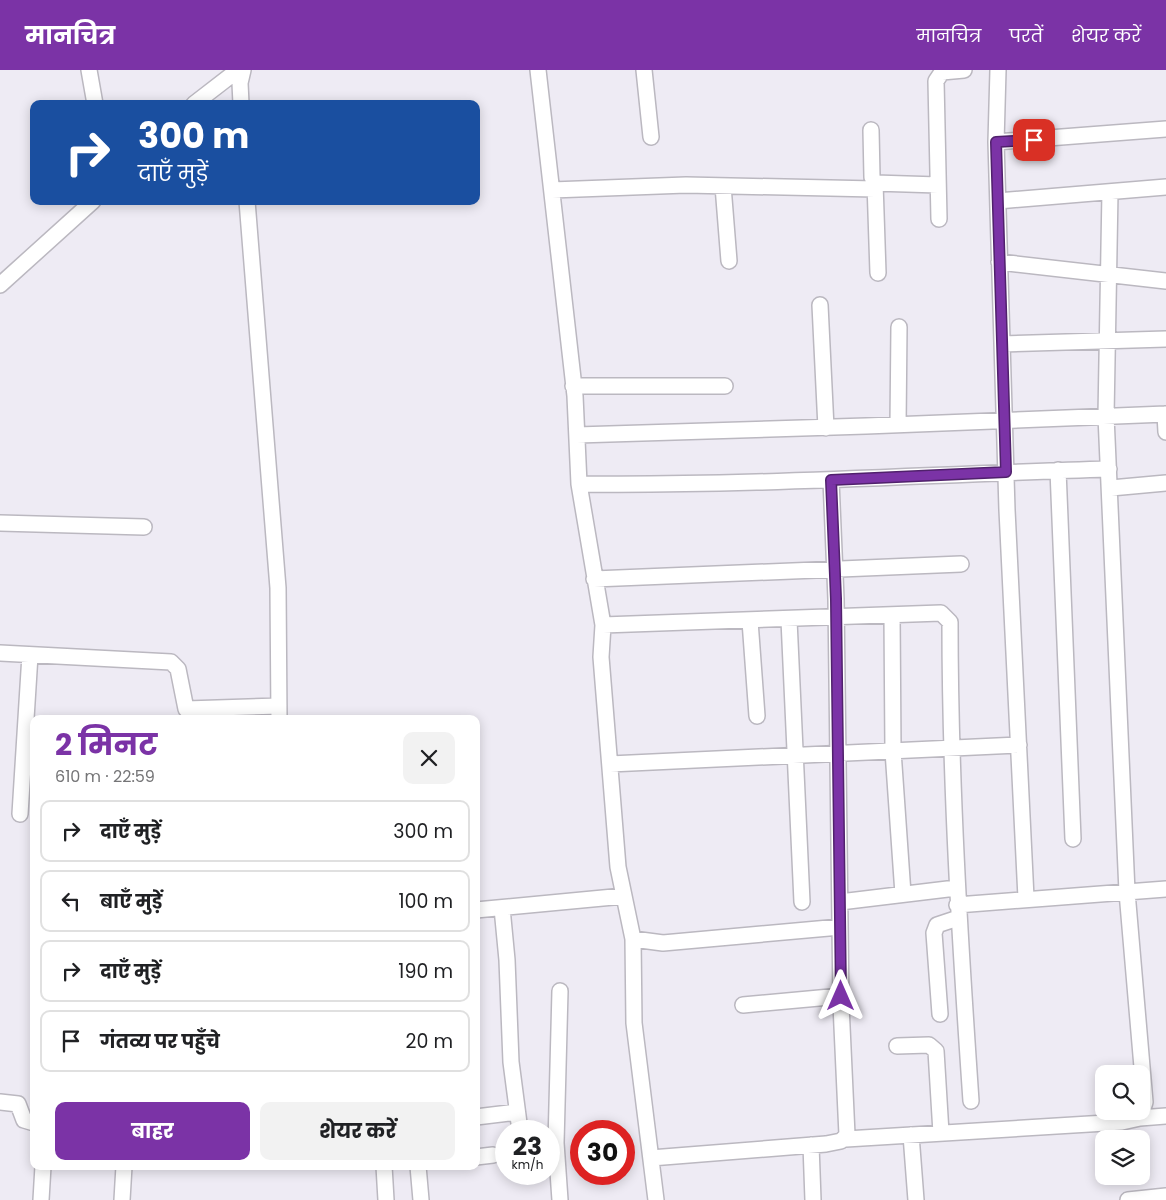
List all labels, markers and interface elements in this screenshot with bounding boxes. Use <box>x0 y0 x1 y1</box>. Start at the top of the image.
text: मानचित्र <box>25 19 115 52</box>
text: मानचित्र <box>916 23 981 48</box>
text: परतें <box>1009 23 1043 48</box>
text: शेयर करें <box>1071 23 1141 48</box>
text: 300 m <box>138 111 249 160</box>
pin <box>1013 119 1055 161</box>
icon: right <box>55 120 120 185</box>
icon: arrive <box>1020 126 1048 154</box>
text: दाएँ मुड़ें <box>138 158 208 189</box>
text: 2 मिनट <box>55 723 157 766</box>
button: close <box>403 732 455 784</box>
text: 610 m · 22:59 <box>55 765 155 788</box>
icon: right <box>57 817 85 845</box>
text: दाएँ मुड़ें <box>100 818 161 845</box>
text: 300 m <box>393 818 453 845</box>
icon: left <box>57 887 85 915</box>
text: बाएँ मुड़ें <box>100 888 162 915</box>
text: 100 m <box>398 888 453 915</box>
icon: right <box>57 957 85 985</box>
text: दाएँ मुड़ें <box>100 958 161 985</box>
text: 190 m <box>398 958 453 985</box>
position arrow <box>814 969 866 1021</box>
icon: arrive <box>57 1027 85 1055</box>
text: गंतव्य पर पहुँचे <box>100 1028 220 1055</box>
text: 20 m <box>405 1028 453 1055</box>
map controls <box>1095 1065 1150 1185</box>
button: search <box>1095 1065 1150 1120</box>
button: बाहर <box>55 1102 250 1160</box>
button: शेयर करें <box>260 1102 455 1160</box>
speed limit sign: 30 <box>570 1120 635 1185</box>
text: 23 <box>513 1129 542 1164</box>
button: layers <box>1095 1130 1150 1185</box>
text: km/h <box>512 1156 543 1173</box>

